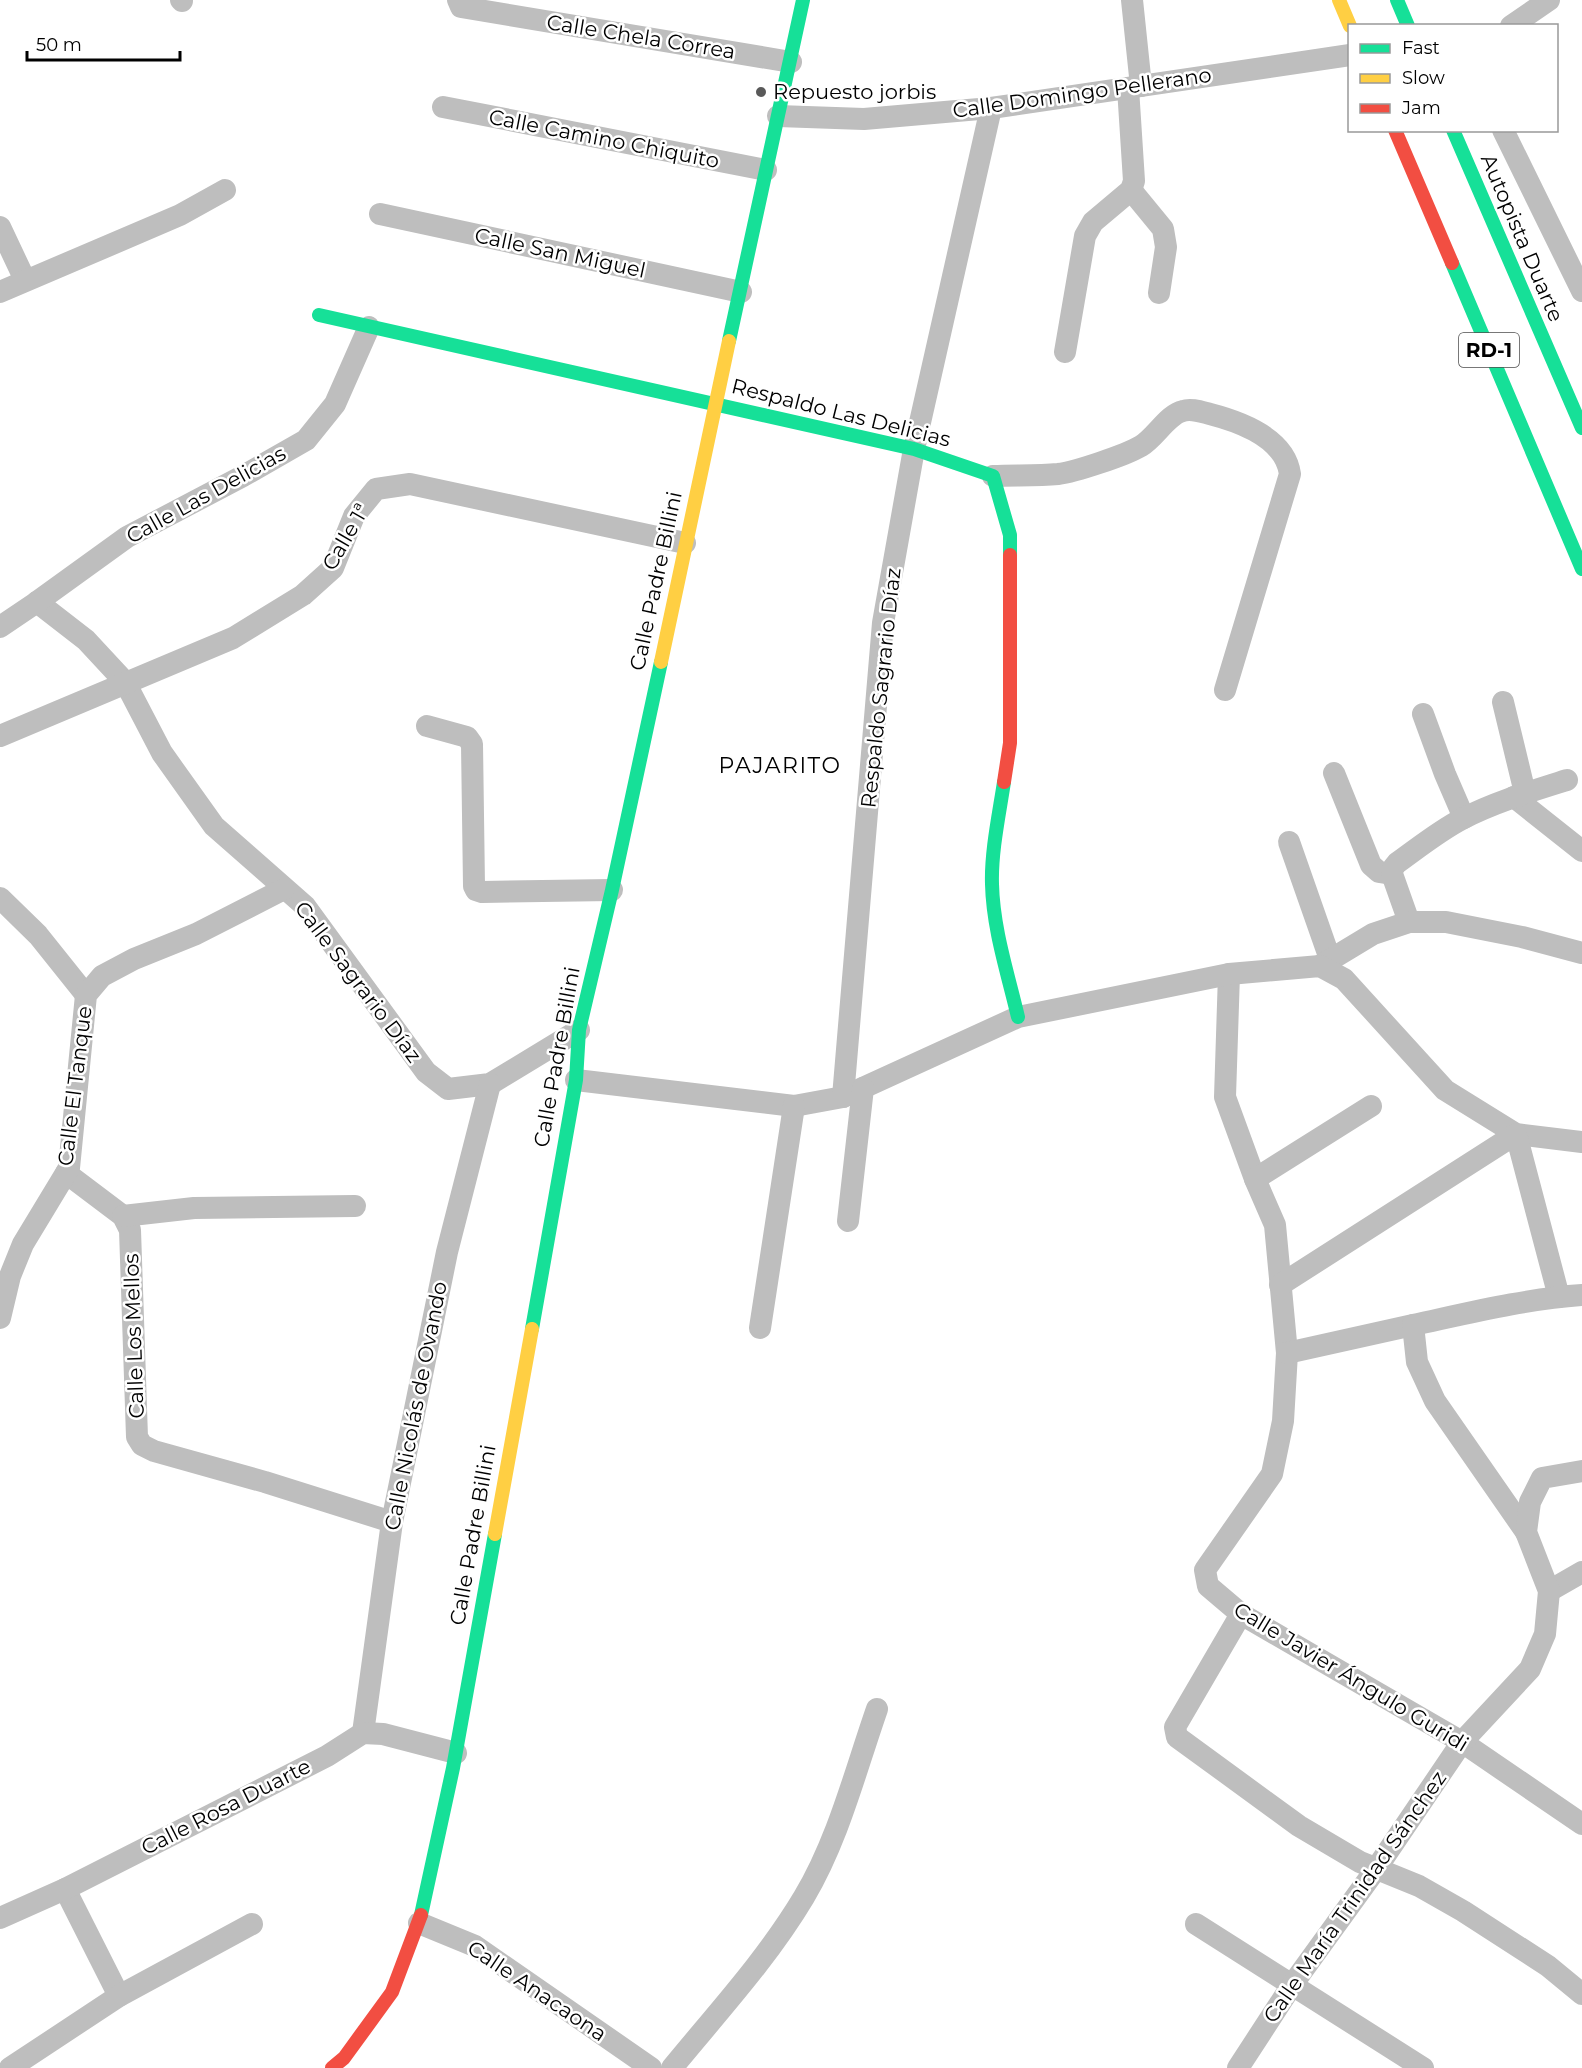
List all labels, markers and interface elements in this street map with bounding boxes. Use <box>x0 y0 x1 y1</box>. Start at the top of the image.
street label: Calle Chela Correa <box>545 9 737 64</box>
scale bar <box>27 24 180 62</box>
legend <box>1348 24 1558 132</box>
text: 50 m <box>36 34 82 56</box>
text: Fast <box>1402 37 1440 59</box>
street label: Calle Domingo Pellerano <box>951 62 1213 123</box>
text: Slow <box>1402 67 1445 89</box>
place label: Repuesto jorbis <box>773 79 936 104</box>
marker: Repuesto jorbis <box>754 85 768 99</box>
text: Jam <box>1401 97 1441 119</box>
street label: Calle Camino Chiquito <box>487 104 722 173</box>
street label: Autopista Duarte <box>1476 150 1569 325</box>
street label: Calle San Miguel <box>472 222 648 283</box>
road number: RD-1 <box>1459 333 1519 367</box>
street label: Respaldo Las Delicias <box>729 373 953 452</box>
street label: Calle Las Delicias <box>122 440 290 549</box>
street label: Calle Padre Billini <box>624 489 687 673</box>
street label: Calle 1ª <box>317 499 375 574</box>
street label: Respaldo Sagrario Díaz <box>855 567 906 809</box>
district label: PAJARITO <box>719 752 841 779</box>
street label: Calle Sagrario Díaz <box>290 896 427 1067</box>
street label: Calle Padre Billini <box>528 965 585 1149</box>
street label: Calle El Tanque <box>52 1005 97 1167</box>
street label: Calle Los Mellos <box>118 1253 149 1419</box>
street label: Calle Nicolás de Ovando <box>379 1279 452 1532</box>
street label: Calle Padre Billini <box>444 1443 501 1627</box>
street label: Calle Javier Ángulo Guridi <box>1229 1597 1473 1757</box>
street label: Calle Rosa Duarte <box>137 1753 315 1860</box>
street label: Calle María Trinidad Sánchez <box>1258 1766 1451 2027</box>
street label: Calle Anacaona <box>463 1935 612 2046</box>

